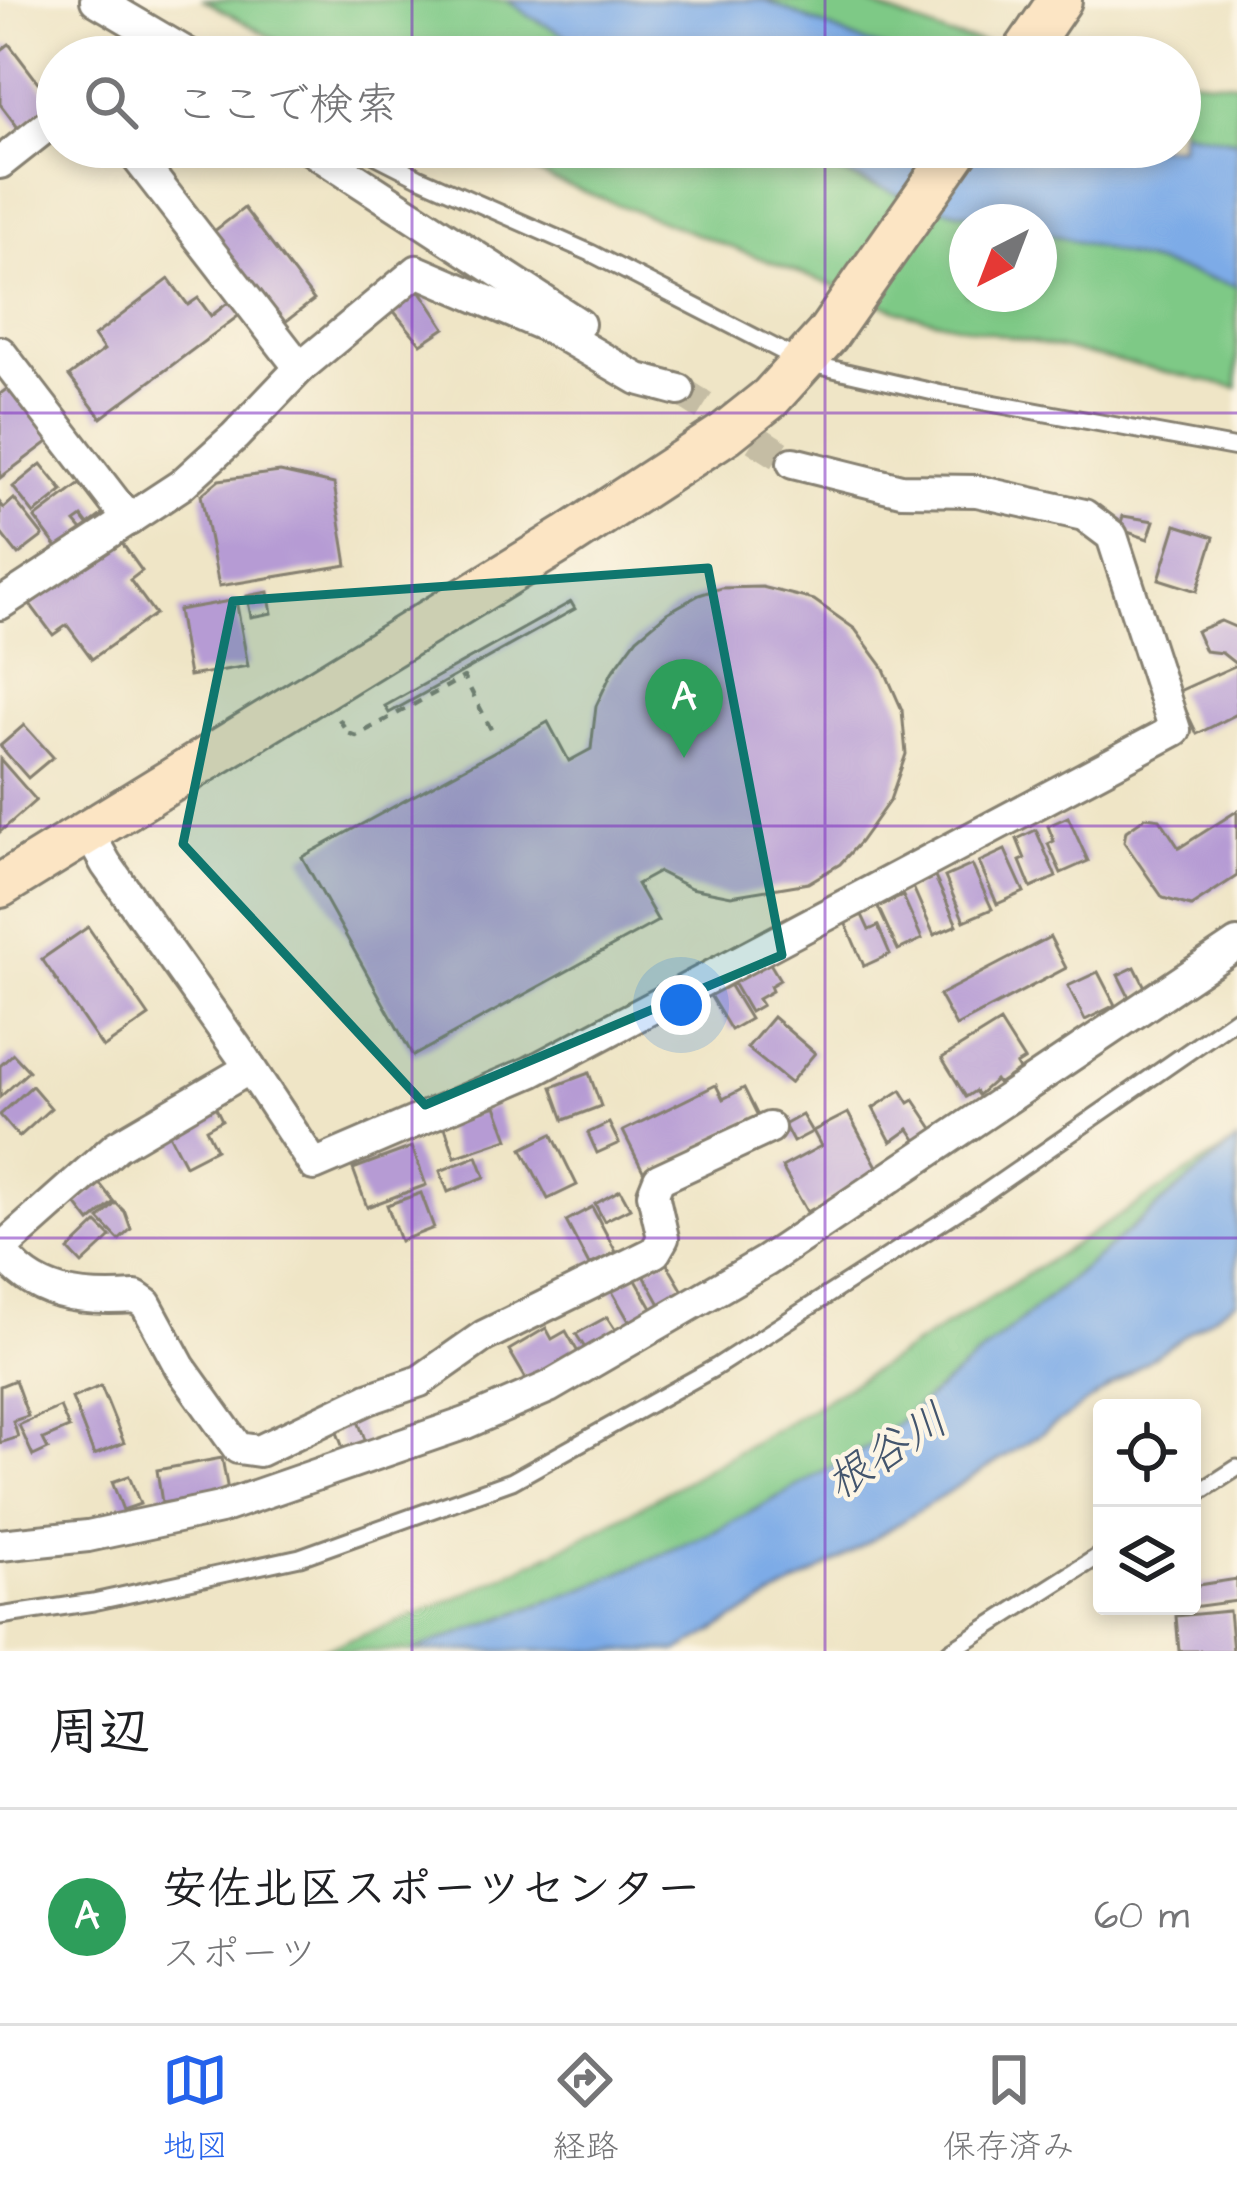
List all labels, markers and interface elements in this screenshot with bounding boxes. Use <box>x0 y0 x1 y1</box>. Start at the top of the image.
search box <box>36 36 1201 168</box>
icon: search <box>78 69 144 135</box>
text: ここで検索 <box>174 75 399 137</box>
north arrow <box>949 204 1057 312</box>
pin: A <box>645 659 723 758</box>
your location <box>651 975 711 1035</box>
water label: 根谷川 <box>814 1390 961 1515</box>
map controls <box>1093 1399 1201 1615</box>
button: locate <box>1093 1399 1201 1507</box>
button: layers <box>1093 1507 1201 1615</box>
text: 周辺 <box>48 1698 150 1769</box>
text: 安佐北区スポーツセンター <box>162 1859 701 1921</box>
text: A <box>75 1890 99 1944</box>
text: 60 m <box>1094 1890 1189 1944</box>
text: スポーツ <box>162 1928 317 1982</box>
tab: 地図 <box>162 2047 228 2170</box>
tab: 経路 <box>552 2047 618 2170</box>
tab: 保存済み <box>943 2047 1075 2170</box>

